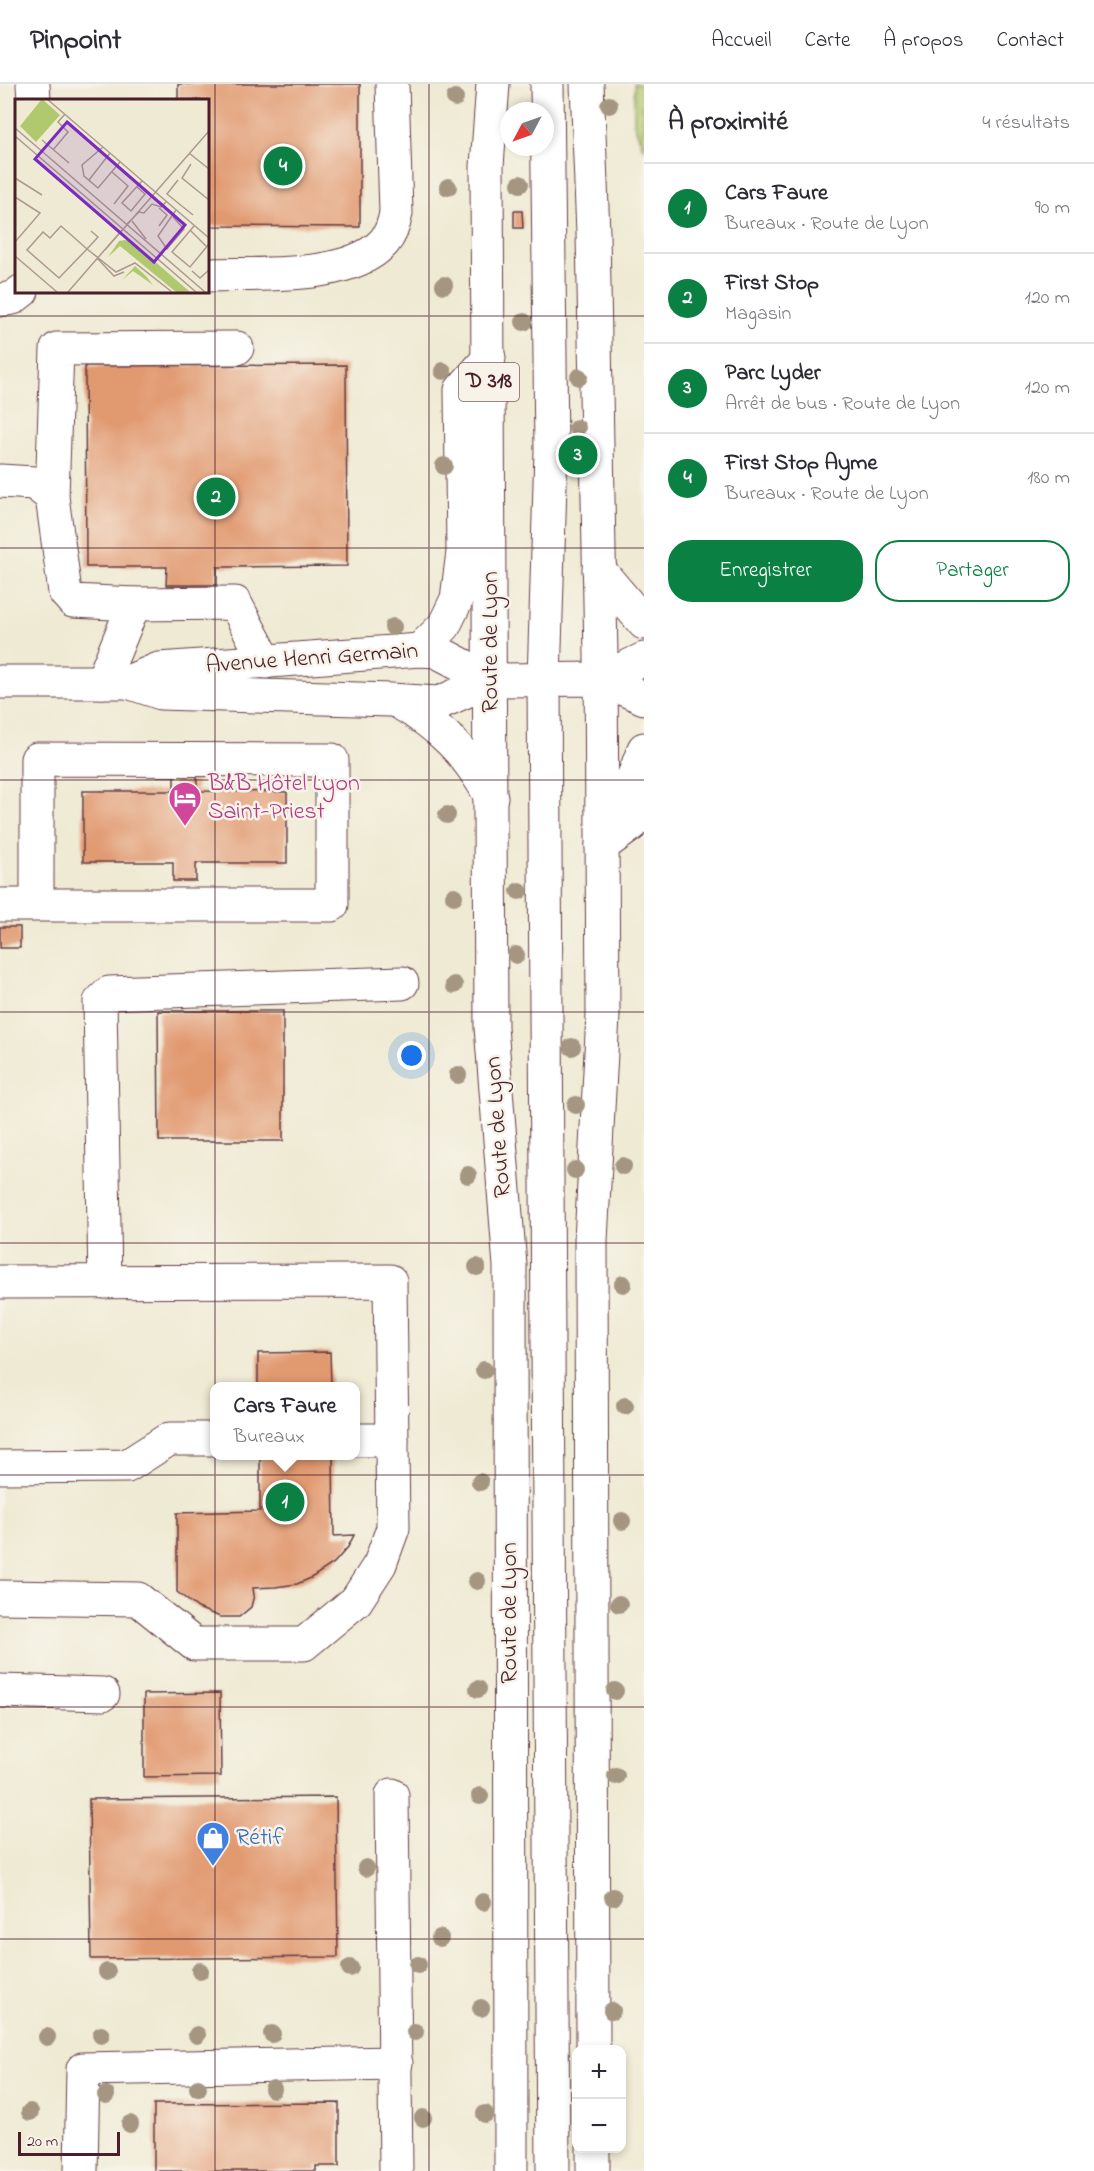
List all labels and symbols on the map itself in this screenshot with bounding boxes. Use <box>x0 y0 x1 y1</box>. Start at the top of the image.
inset map <box>15 99 208 292</box>
north arrow <box>500 102 554 156</box>
pin: 4 <box>264 144 302 188</box>
road number: D 318 <box>459 363 519 401</box>
pin: 3 <box>558 432 598 478</box>
pin: 2 <box>196 474 236 520</box>
street label: Route de Lyon <box>474 571 510 713</box>
street label: Avenue Henri Germain <box>205 634 419 684</box>
place label: B&B Hôtel Lyon Saint-Priest <box>207 767 360 830</box>
hotel icon: B&B Hôtel Lyon Saint-Priest <box>167 780 203 827</box>
your location <box>397 1041 426 1070</box>
street label: Route de Lyon <box>477 1055 522 1199</box>
pin: 1 <box>266 1480 304 1524</box>
street label: Route de Lyon <box>493 1542 529 1684</box>
shop icon: Rétif <box>195 1820 231 1867</box>
place label: Rétif <box>236 1821 284 1856</box>
scale bar <box>18 2129 120 2156</box>

